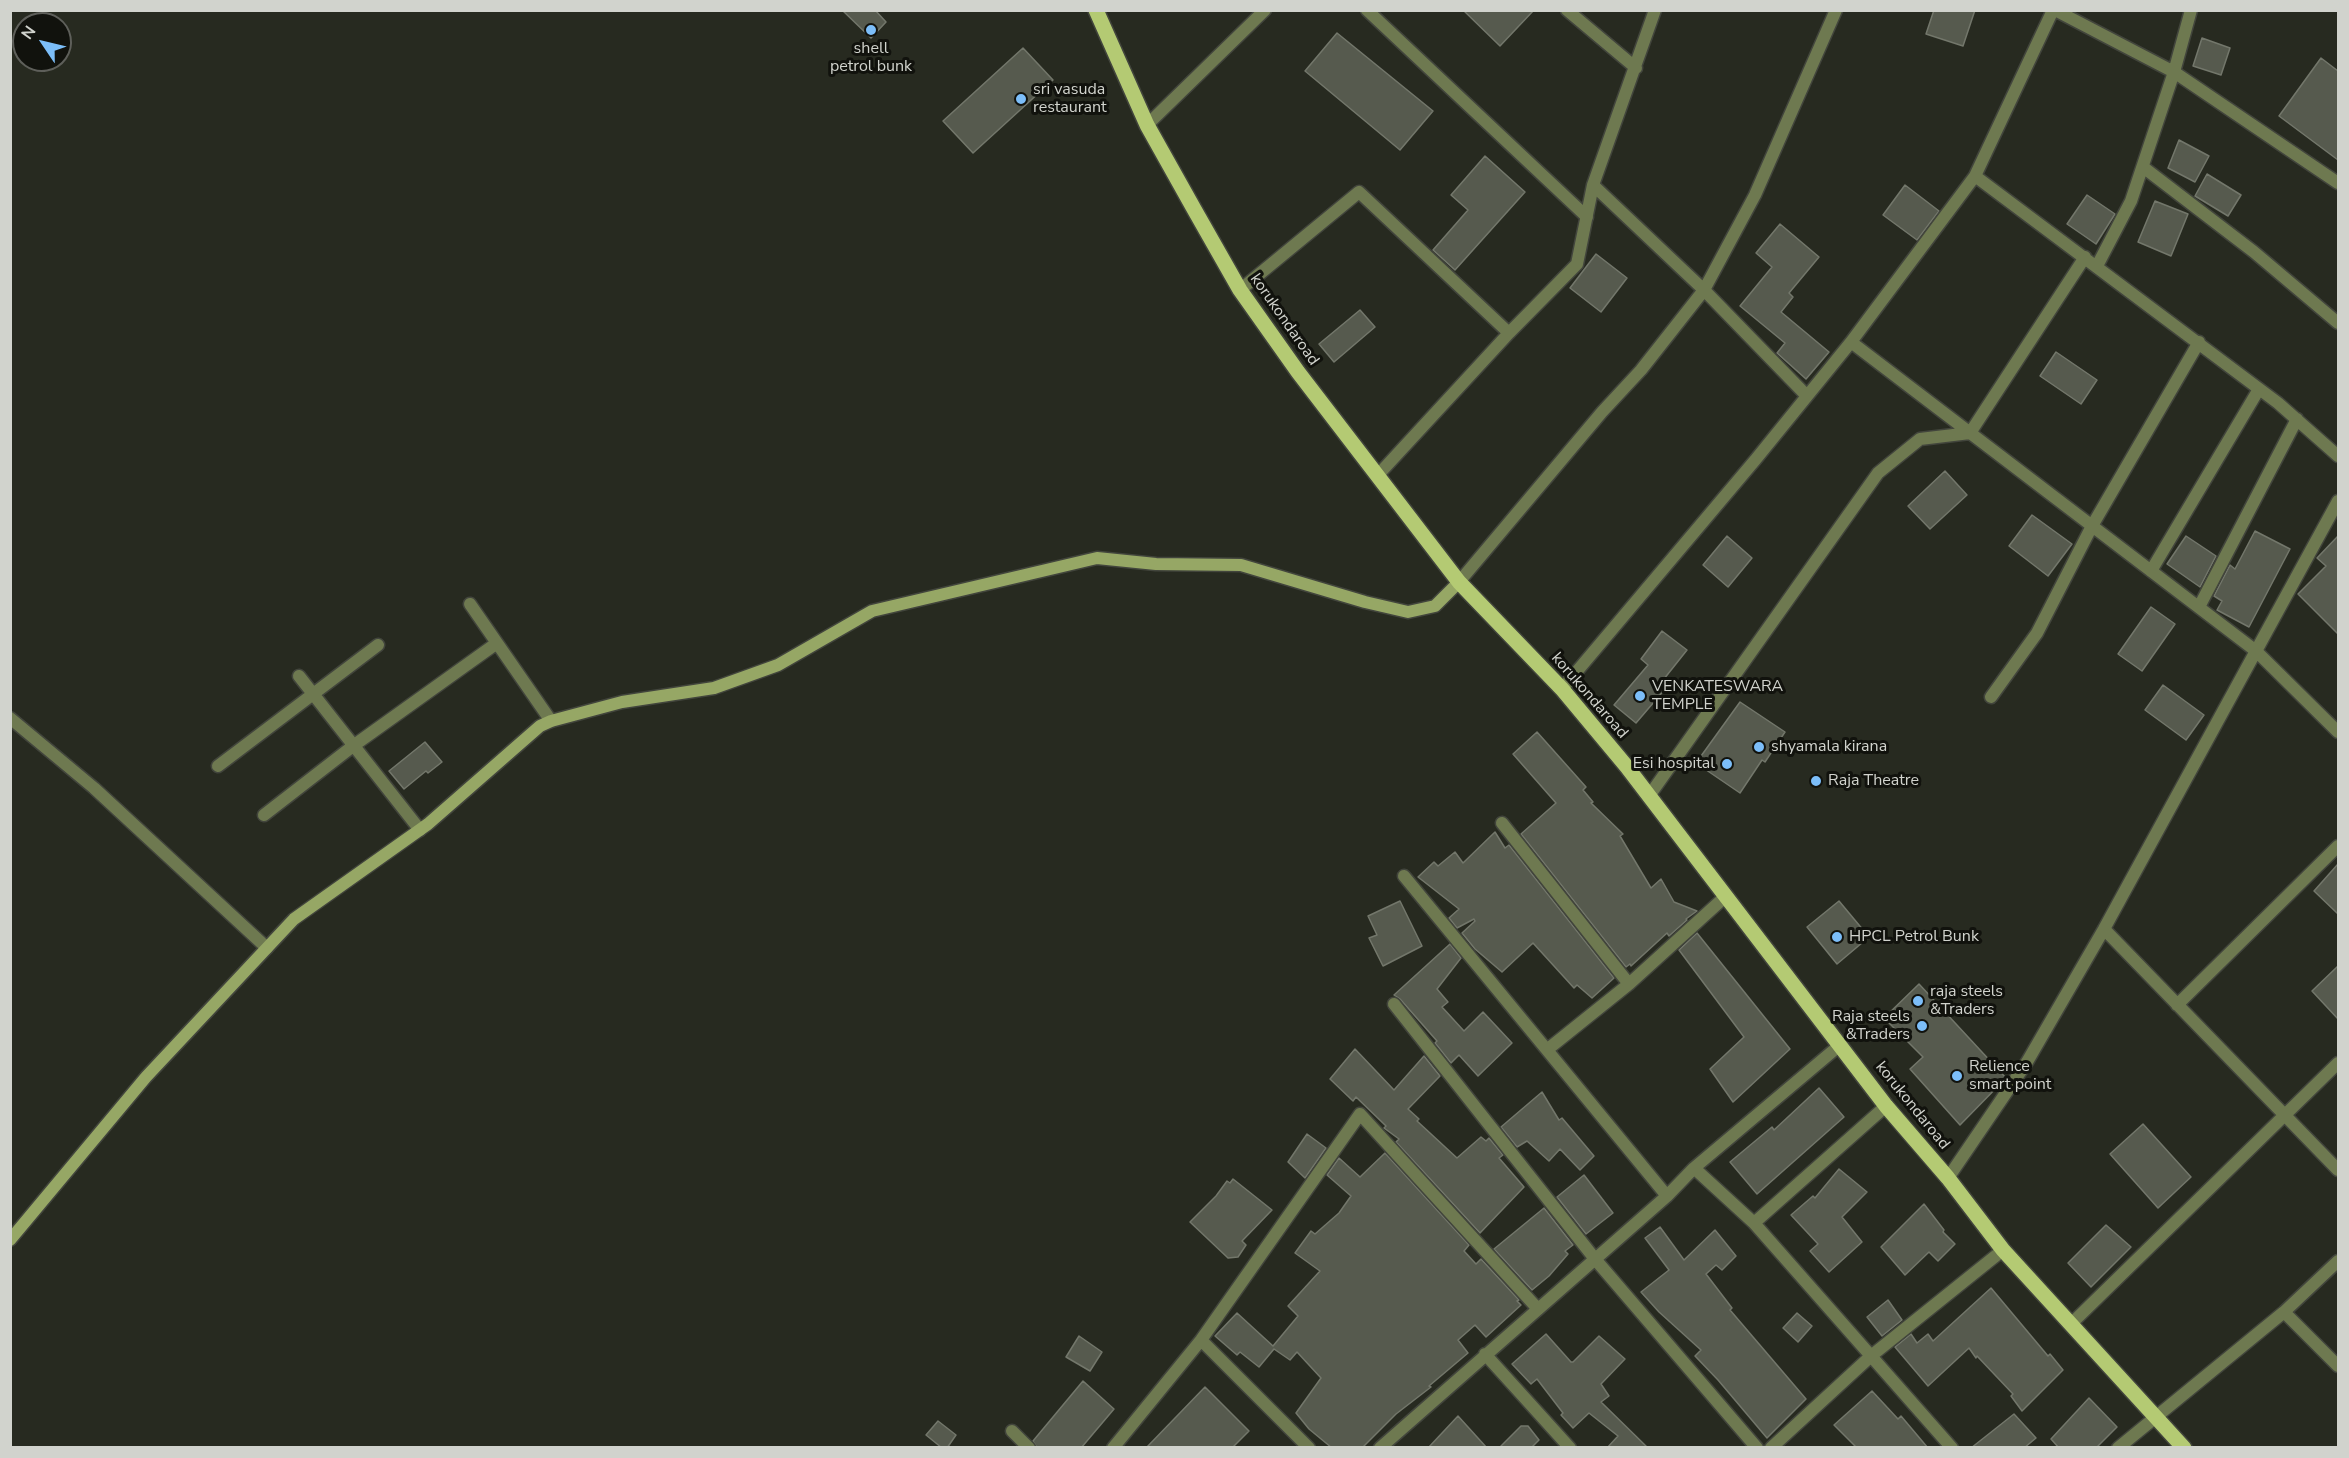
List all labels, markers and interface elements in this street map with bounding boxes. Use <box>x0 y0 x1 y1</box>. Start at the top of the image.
north arrow <box>12 12 72 72</box>
text: N <box>16 22 41 44</box>
marker: shell petrol bunk <box>864 23 878 37</box>
place label: shell petrol bunk <box>830 39 912 77</box>
place label: sri vasuda restaurant <box>1033 80 1107 118</box>
marker: sri vasuda restaurant <box>1014 92 1028 106</box>
street label: korukondaroad <box>1245 271 1323 369</box>
street label: korukondaroad <box>1547 649 1631 743</box>
place label: VENKATESWARA TEMPLE <box>1652 677 1783 715</box>
marker: VENKATESWARA TEMPLE <box>1633 689 1647 703</box>
place label: shyamala kirana <box>1771 737 1887 757</box>
marker: shyamala kirana <box>1752 740 1766 754</box>
place label: Esi hospital <box>1633 754 1715 774</box>
marker: Esi hospital <box>1720 757 1734 771</box>
place label: Raja Theatre <box>1828 771 1919 791</box>
marker: Raja Theatre <box>1809 774 1823 788</box>
place label: HPCL Petrol Bunk <box>1849 927 1979 947</box>
marker: HPCL Petrol Bunk <box>1830 930 1844 944</box>
place label: raja steels &Traders <box>1930 982 2003 1020</box>
marker: raja steels &Traders <box>1911 994 1925 1008</box>
place label: Raja steels &Traders <box>1832 1007 1910 1045</box>
marker: Raja steels &Traders <box>1915 1019 1929 1033</box>
place label: Relience smart point <box>1969 1057 2051 1095</box>
street label: korukondaroad <box>1871 1058 1953 1154</box>
marker: Relience smart point <box>1950 1069 1964 1083</box>

